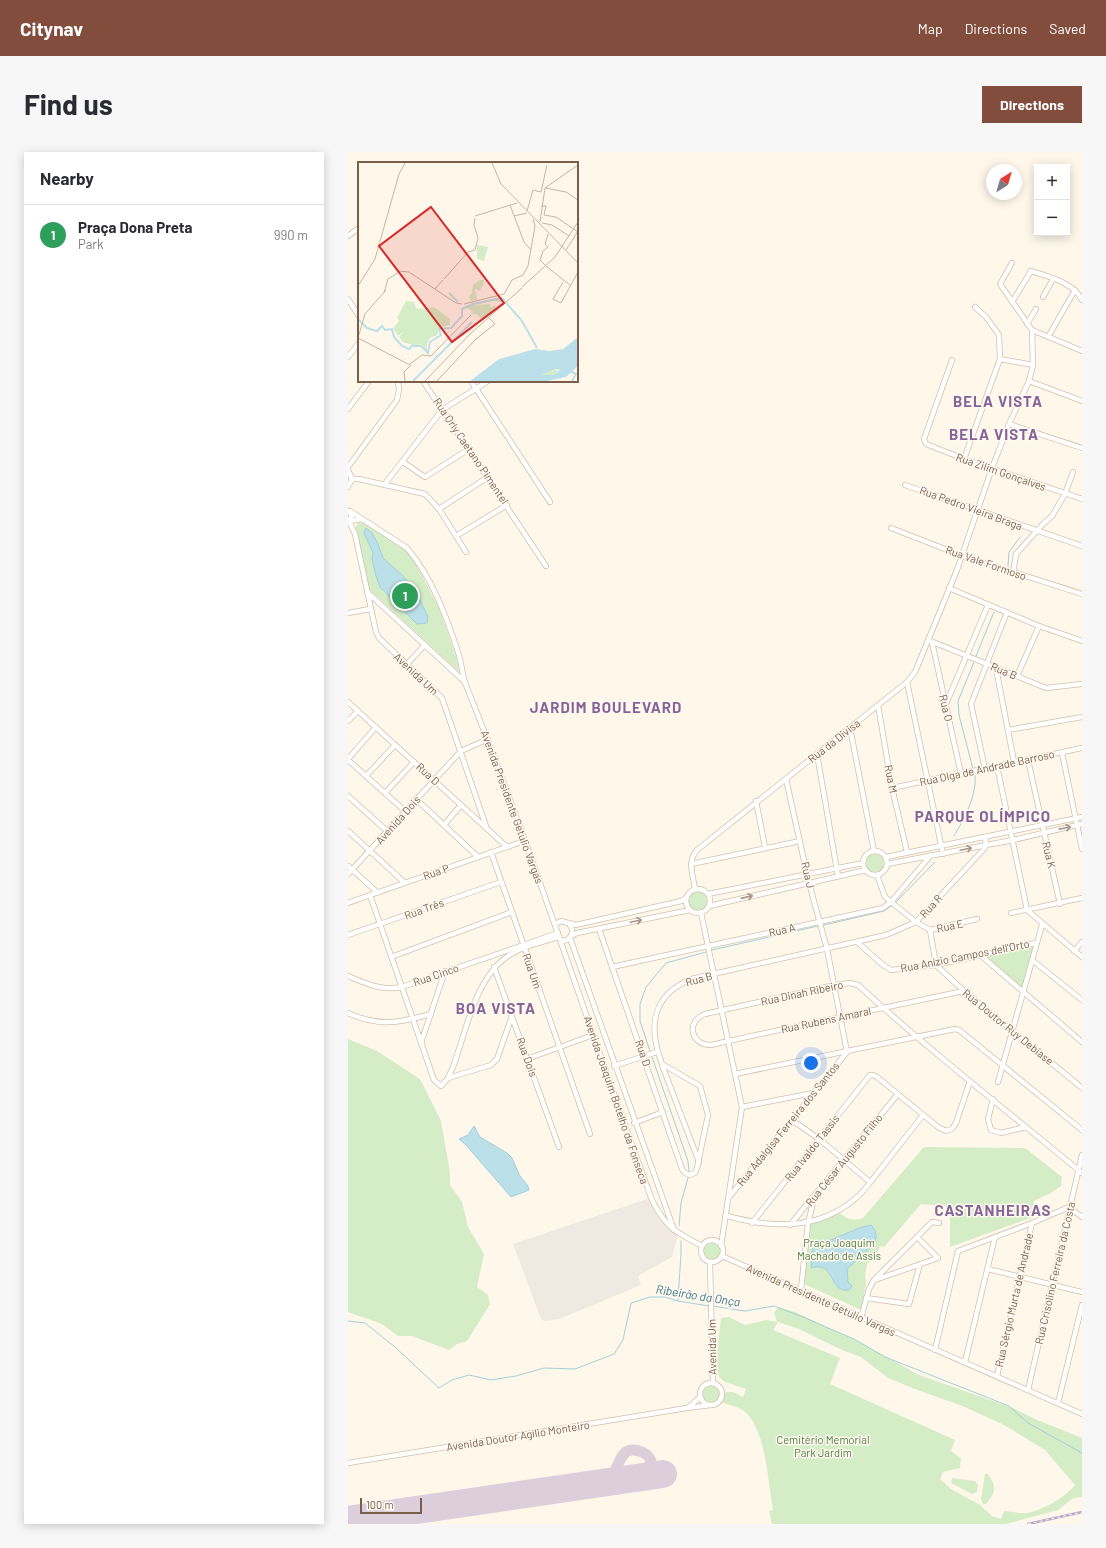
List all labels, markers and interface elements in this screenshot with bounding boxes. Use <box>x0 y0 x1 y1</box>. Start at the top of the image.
text: Citynav <box>20 17 83 40</box>
text: Map <box>918 20 943 37</box>
text: Directions <box>965 20 1027 37</box>
text: Saved <box>1049 20 1086 37</box>
button: Directions <box>982 86 1082 123</box>
text: Find us <box>24 87 113 121</box>
inset map <box>358 162 578 382</box>
north arrow <box>986 164 1022 200</box>
map controls <box>1034 164 1070 236</box>
button: + <box>1034 164 1070 200</box>
text: Nearby <box>40 168 94 188</box>
button: − <box>1034 200 1070 236</box>
text: Praça Dona Preta <box>78 218 192 236</box>
text: 1 <box>51 227 55 243</box>
text: 990 m <box>274 227 308 243</box>
text: Park <box>78 236 104 252</box>
district label: BELA VISTA <box>953 392 1043 410</box>
street label: Rua Orly Caetano Pimentel <box>431 395 512 506</box>
district label: BELA VISTA <box>949 425 1039 443</box>
street label: Rua Zilim Gonçalves <box>954 450 1048 493</box>
street label: Rua Pedro Vieira Braga <box>918 483 1024 532</box>
street label: Rua Vale Formoso <box>944 543 1028 582</box>
pin: 1 <box>392 581 418 611</box>
street label: Avenida Um <box>391 650 441 698</box>
street label: Rua B <box>989 659 1019 682</box>
street label: Rua O <box>937 693 956 723</box>
district label: JARDIM BOULEVARD <box>530 698 682 716</box>
street label: Rua da Divisa <box>805 716 862 765</box>
street label: Avenida Presidente Getulio Vargas <box>479 728 546 885</box>
street label: Rua Olga de Andrade Barroso <box>918 747 1055 788</box>
street label: Rua D <box>414 760 443 788</box>
street label: Rua M <box>882 764 901 794</box>
street label: Avenida Dois <box>372 793 423 847</box>
district label: PARQUE OLÍMPICO <box>915 807 1051 825</box>
one-way arrow <box>1058 823 1071 831</box>
street label: Rua K <box>1040 840 1059 870</box>
one-way arrow <box>960 844 973 852</box>
street label: Rua J <box>799 860 818 889</box>
street label: Rua P <box>421 861 451 882</box>
street label: Rua R <box>917 891 945 920</box>
one-way arrow <box>741 893 754 901</box>
street label: Rua Três <box>402 895 445 922</box>
one-way arrow <box>629 916 642 924</box>
street label: Rua E <box>935 916 965 935</box>
street label: Rua A <box>767 920 797 939</box>
street label: Rua Anízio Campos dell'Orto <box>899 937 1031 974</box>
street label: Rua Um <box>520 951 545 990</box>
street label: Rua Cinco <box>411 961 460 988</box>
street label: Rua B <box>684 969 714 988</box>
street label: Rua Dinah Ribeiro <box>760 977 844 1008</box>
street label: Rua Doutor Ruy Debiase <box>960 986 1057 1067</box>
district label: BOA VISTA <box>456 999 536 1017</box>
street label: Rua Rubens Amaral <box>780 1004 872 1035</box>
street label: Avenida Joaquim Botelho da Fonseca <box>582 1014 651 1186</box>
street label: Rua Dois <box>514 1035 541 1078</box>
street label: Rua D <box>633 1038 654 1068</box>
your location <box>801 1053 821 1073</box>
street label: Rua Adalgisa Ferreira dos Santos <box>734 1059 842 1188</box>
street label: Rua César Augusto Filho <box>802 1111 885 1209</box>
street label: Rua Ivaldo Tassis <box>782 1112 842 1184</box>
street label: Rua Crisolino Ferreira da Costa <box>1032 1200 1077 1346</box>
district label: CASTANHEIRAS <box>935 1201 1051 1219</box>
street label: Rua Sérgio Murta de Andrade <box>992 1231 1035 1368</box>
park label: Praça Joaquim Machado de Assis <box>797 1236 881 1262</box>
street label: Avenida Presidente Getulio Vargas <box>745 1261 898 1338</box>
water label: Ribeirão da Onça <box>655 1281 741 1309</box>
street label: Avenida Um <box>705 1319 718 1375</box>
street label: Avenida Doutor Agílio Monteiro <box>445 1418 591 1453</box>
park label: Cemitério Memorial Park Jardim <box>777 1433 869 1459</box>
scale bar <box>360 1496 422 1515</box>
text: 100 m <box>366 1498 394 1511</box>

